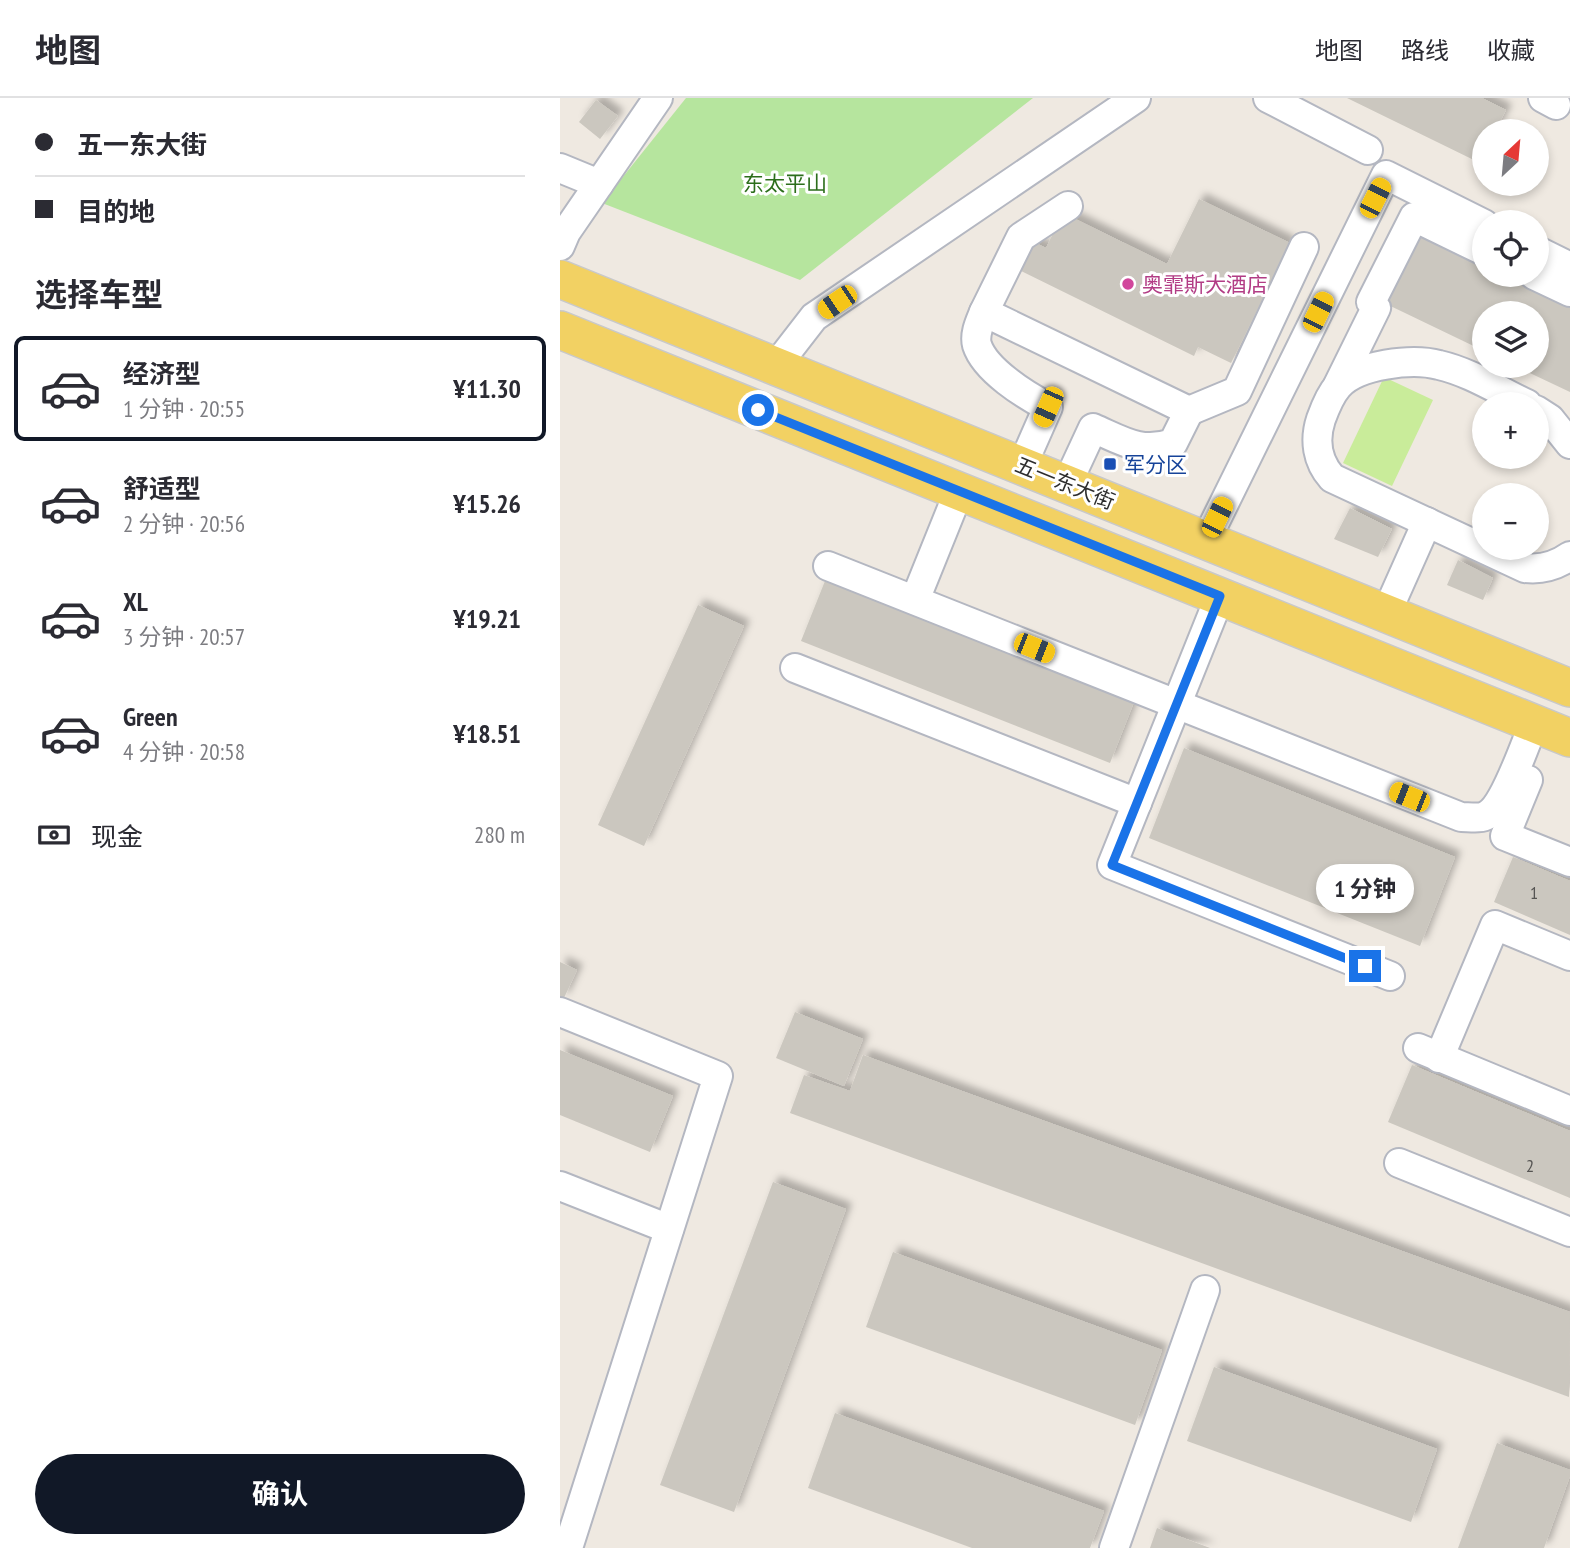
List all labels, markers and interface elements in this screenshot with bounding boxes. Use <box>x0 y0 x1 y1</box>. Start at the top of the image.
text: 地图 <box>35 28 101 71</box>
text: 地图 <box>1315 35 1363 66</box>
text: 路线 <box>1401 35 1449 66</box>
text: 收藏 <box>1487 35 1535 66</box>
north arrow <box>1472 119 1549 196</box>
map controls <box>1472 119 1549 560</box>
text: 五一东大街 <box>77 128 207 161</box>
park label: 东太平山 <box>743 170 827 197</box>
car <box>1357 175 1394 221</box>
text: 目的地 <box>77 195 155 228</box>
button: locate <box>1472 210 1549 287</box>
place label: 奥霏斯大酒店 <box>1142 271 1268 298</box>
text: 选择车型 <box>35 273 163 315</box>
marker: 奥霏斯大酒店 <box>1120 276 1136 292</box>
car <box>814 282 861 322</box>
car <box>1300 289 1337 335</box>
button: layers <box>1472 301 1549 378</box>
icon: car <box>39 357 102 420</box>
text: 经济型 <box>123 357 201 390</box>
text: ¥11.30 <box>453 372 521 405</box>
car <box>1030 384 1067 430</box>
button: + <box>1472 392 1549 469</box>
text: 1 分钟 · 20:55 <box>123 394 245 423</box>
route start <box>742 394 774 426</box>
street label: 五一东大街 <box>1011 451 1119 515</box>
place label: 军分区 <box>1124 451 1187 478</box>
marker: 军分区 <box>1102 456 1118 472</box>
icon: car <box>39 472 102 535</box>
text: 舒适型 <box>123 472 201 505</box>
button: − <box>1472 483 1549 560</box>
text: ¥15.26 <box>453 487 521 520</box>
car <box>1199 494 1236 540</box>
text: 2 分钟 · 20:56 <box>123 509 245 538</box>
text: XL <box>123 585 148 618</box>
icon: car <box>39 587 102 650</box>
text: ¥19.21 <box>453 602 521 635</box>
text: 3 分钟 · 20:57 <box>123 622 245 651</box>
car <box>1011 630 1058 666</box>
text: Green <box>123 700 178 733</box>
icon: car <box>39 702 102 765</box>
text: ¥18.51 <box>453 717 521 750</box>
text: 4 分钟 · 20:58 <box>123 737 245 766</box>
car <box>1386 779 1433 815</box>
icon: cash <box>35 816 73 854</box>
text: 现金 <box>91 820 143 853</box>
text: 280 m <box>474 820 525 849</box>
callout: 1 分钟 <box>1316 864 1414 914</box>
text: 1 分钟 <box>1334 874 1396 903</box>
house number: 1 <box>1530 881 1538 904</box>
route end <box>1349 950 1381 982</box>
house number: 2 <box>1526 1154 1534 1177</box>
button: 确认 <box>35 1454 525 1534</box>

